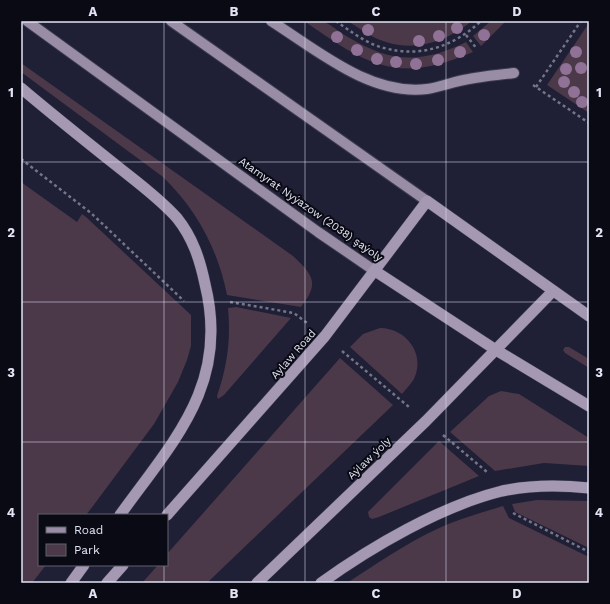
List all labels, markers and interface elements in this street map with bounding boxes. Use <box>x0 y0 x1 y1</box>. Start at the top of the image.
text: A <box>89 4 98 19</box>
text: B <box>230 4 239 19</box>
text: C <box>372 4 381 19</box>
text: D <box>512 4 522 19</box>
text: 1 <box>8 85 14 100</box>
text: 1 <box>596 85 602 100</box>
street label: Atamyrat Nyýazow (2038) şaýoly <box>236 155 385 264</box>
text: 2 <box>7 225 15 240</box>
text: 2 <box>595 225 603 240</box>
street label: Aylaw Road <box>268 327 318 382</box>
text: 3 <box>7 365 15 380</box>
text: 3 <box>595 365 603 380</box>
street label: Aýlaw ýoly <box>345 434 394 482</box>
text: 4 <box>7 505 16 520</box>
text: 4 <box>595 505 604 520</box>
legend <box>38 514 168 566</box>
text: Road <box>74 523 103 537</box>
text: Park <box>74 543 100 557</box>
text: A <box>89 586 98 601</box>
text: B <box>230 586 239 601</box>
text: C <box>372 586 381 601</box>
text: D <box>512 586 522 601</box>

